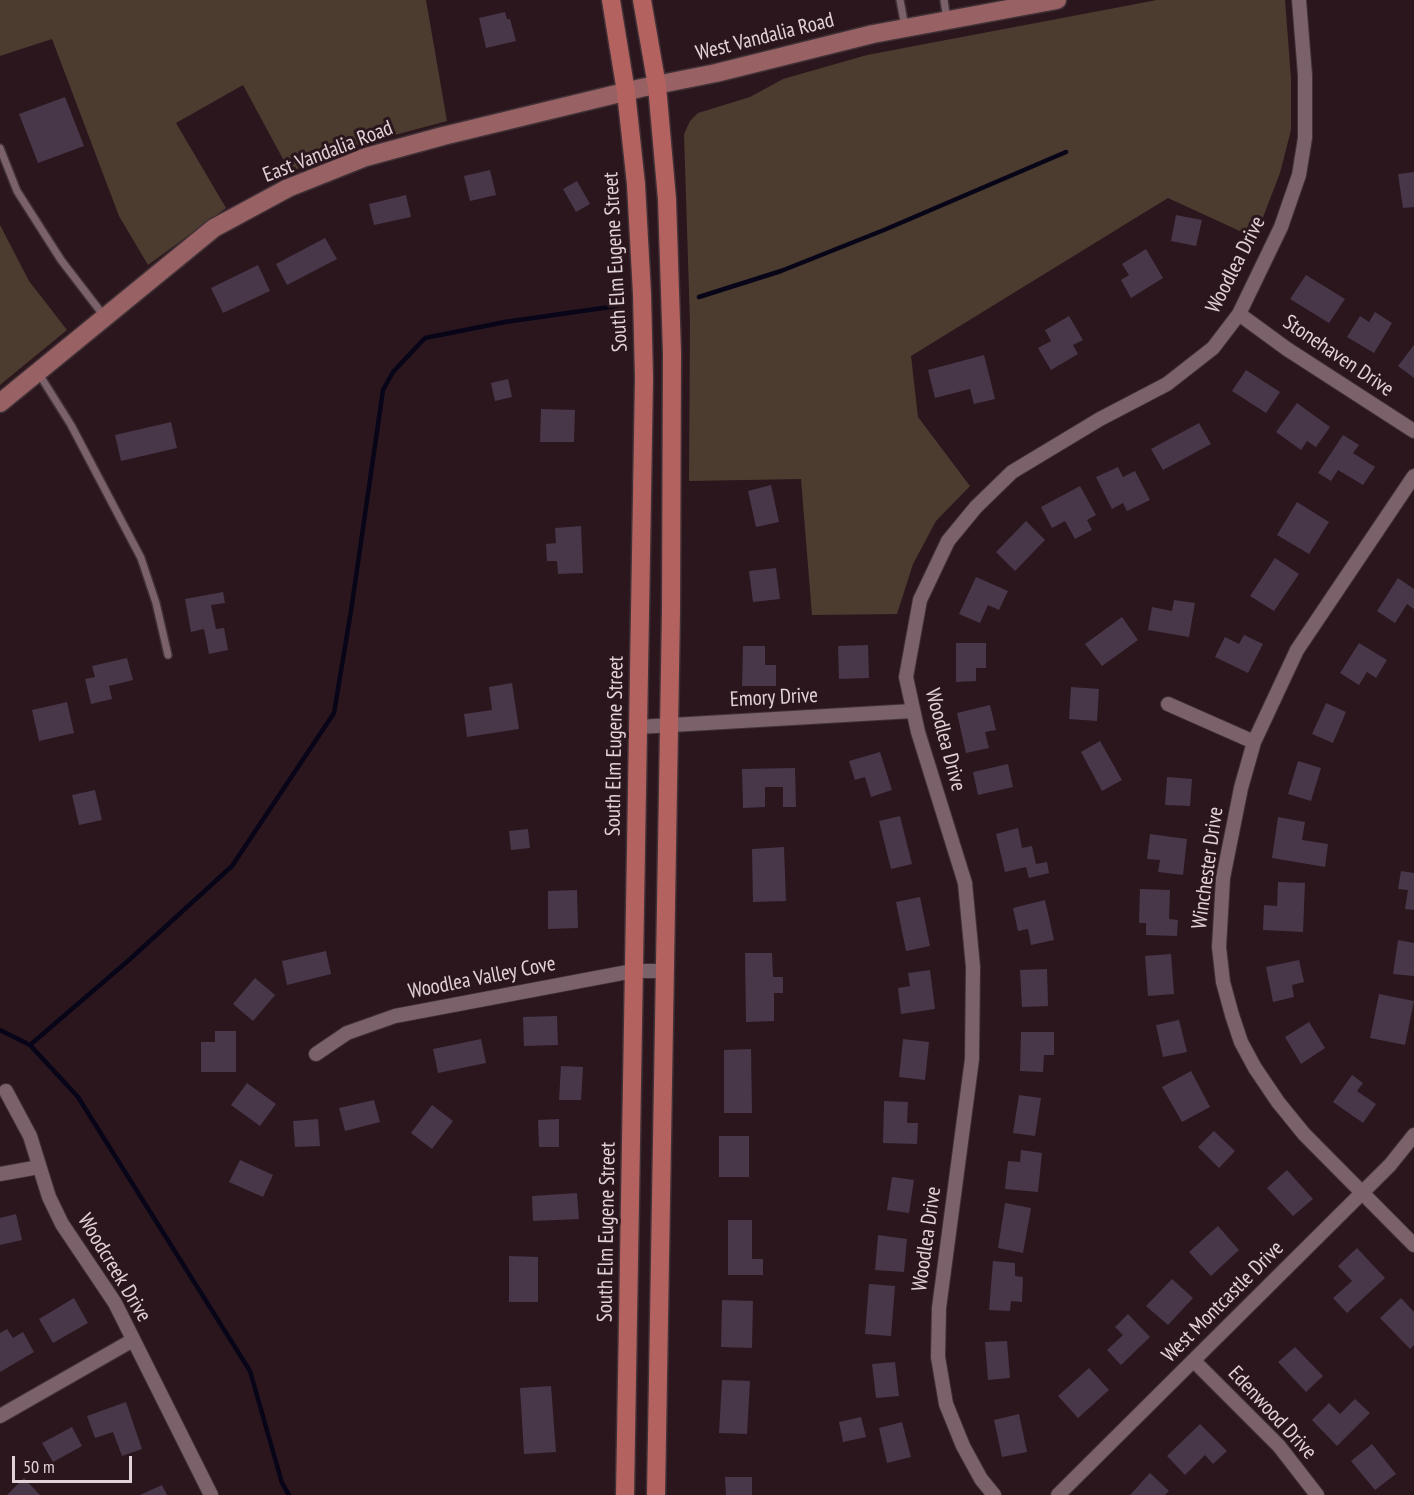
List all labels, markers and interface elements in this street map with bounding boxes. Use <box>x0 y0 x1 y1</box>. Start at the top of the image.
street label: West Vandalia Road <box>693 8 837 66</box>
street label: East Vandalia Road <box>260 116 396 188</box>
street label: South Elm Eugene Street <box>599 171 633 353</box>
street label: Woodlea Drive <box>1201 212 1271 318</box>
street label: Stonehaven Drive <box>1278 310 1398 402</box>
street label: South Elm Eugene Street <box>601 656 629 836</box>
street label: Emory Drive <box>729 683 819 713</box>
street label: Woodlea Drive <box>919 686 971 794</box>
street label: Winchester Drive <box>1187 805 1229 931</box>
street label: Woodlea Valley Cove <box>406 951 558 1005</box>
street label: South Elm Eugene Street <box>593 1142 621 1322</box>
street label: Woodlea Drive <box>907 1185 947 1293</box>
street label: Woodcreek Drive <box>72 1209 156 1327</box>
street label: West Montcastle Drive <box>1157 1236 1289 1368</box>
street label: Edenwood Drive <box>1223 1361 1321 1465</box>
scale bar <box>15 1444 135 1482</box>
text: 50 m <box>23 1455 55 1478</box>

